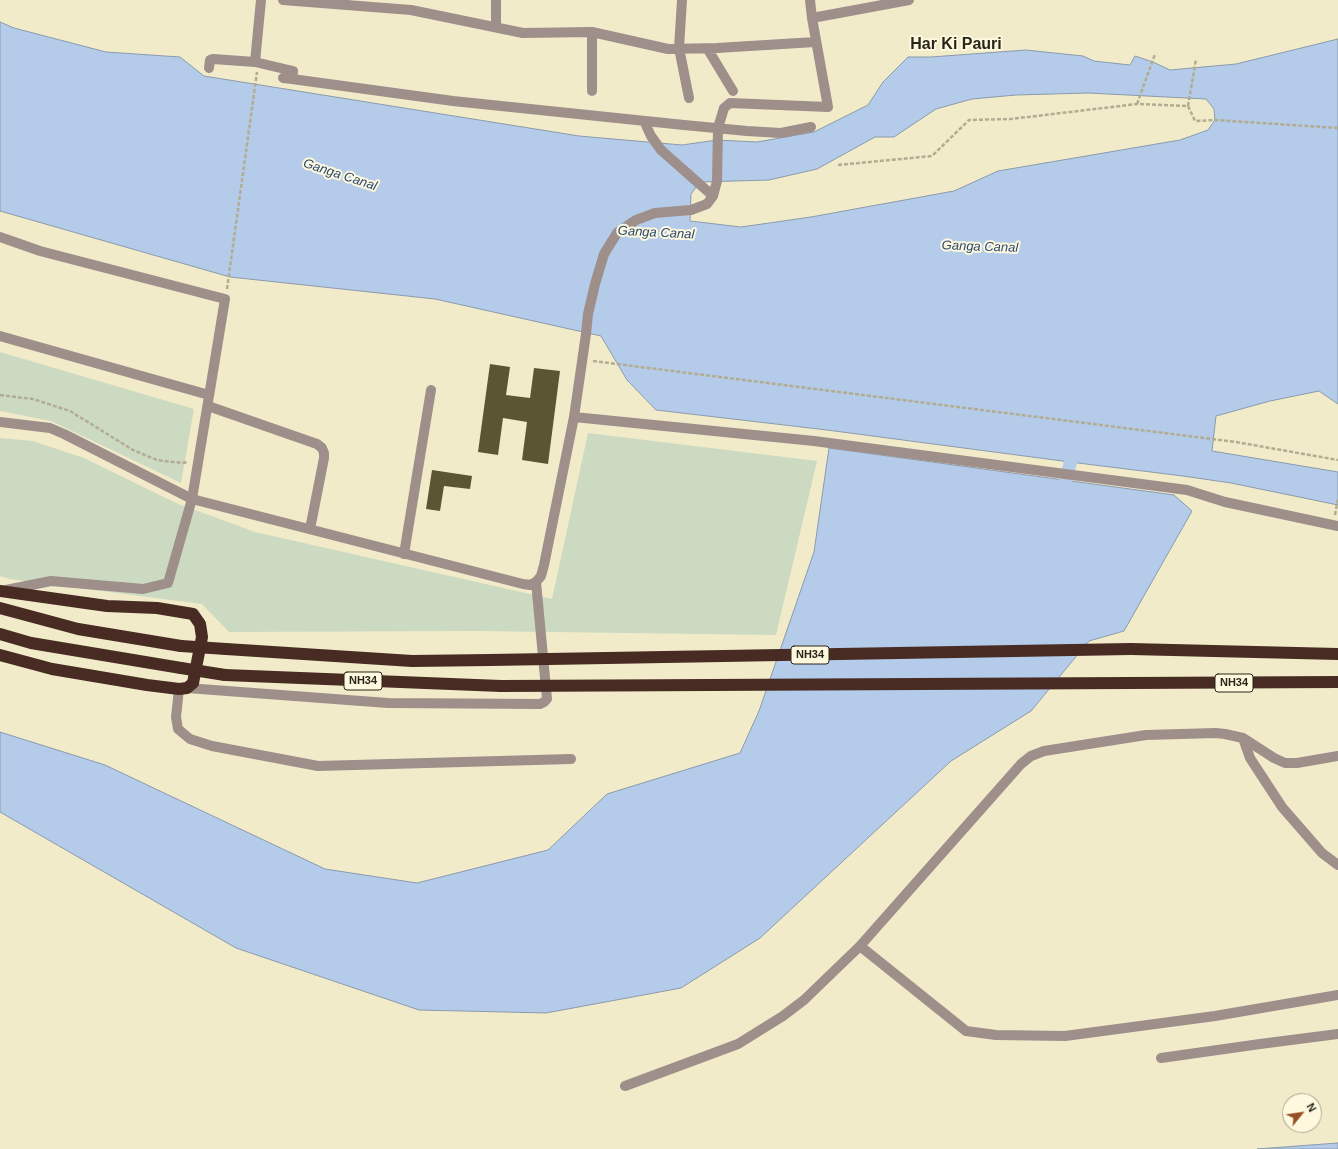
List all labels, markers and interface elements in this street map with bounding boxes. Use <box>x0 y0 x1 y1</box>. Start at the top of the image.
district label: Har Ki Pauri <box>910 35 1002 55</box>
water label: Ganga Canal <box>301 156 379 194</box>
water label: Ganga Canal <box>617 223 695 243</box>
water label: Ganga Canal <box>941 238 1019 256</box>
road number: NH34 <box>791 646 829 664</box>
road number: NH34 <box>344 672 382 690</box>
road number: NH34 <box>1215 674 1253 692</box>
north arrow <box>1282 1093 1322 1133</box>
text: N <box>1304 1101 1319 1114</box>

